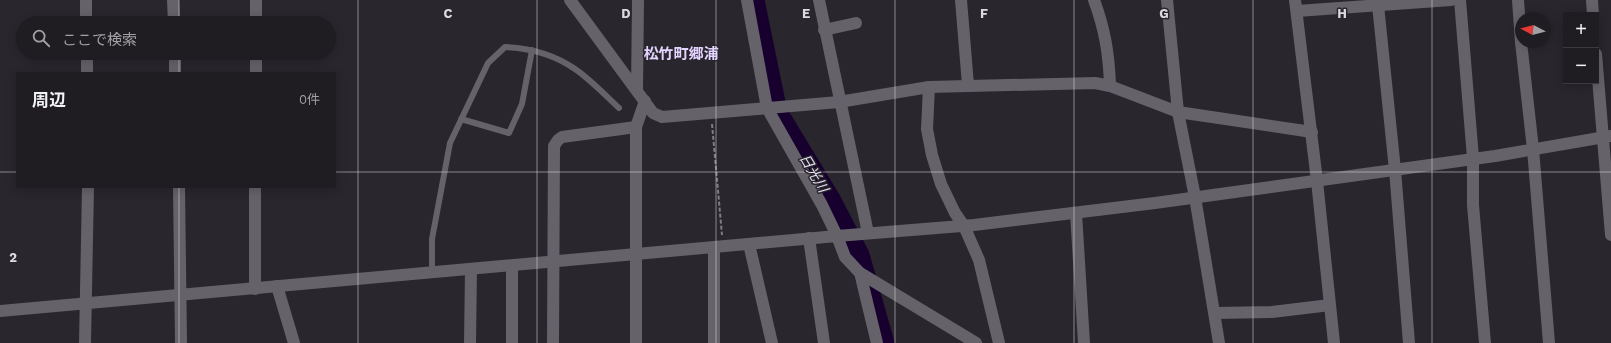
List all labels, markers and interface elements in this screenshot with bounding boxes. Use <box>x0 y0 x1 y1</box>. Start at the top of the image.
text: C <box>444 6 453 21</box>
text: D <box>621 6 631 21</box>
text: E <box>802 6 810 21</box>
text: F <box>980 6 988 21</box>
text: G <box>1159 6 1169 21</box>
text: H <box>1337 6 1347 21</box>
north arrow <box>1515 12 1551 48</box>
map controls <box>1563 12 1599 84</box>
button: + <box>1563 12 1599 48</box>
search box <box>16 16 336 60</box>
icon: search <box>30 27 52 49</box>
text: ここで検索 <box>62 31 137 49</box>
district label: 松竹町郷浦 <box>643 45 719 63</box>
button: − <box>1563 48 1599 84</box>
text: 周辺 <box>32 90 66 110</box>
text: 0件 <box>299 92 320 107</box>
water label: 日光川 <box>796 151 833 197</box>
text: 2 <box>9 250 17 265</box>

